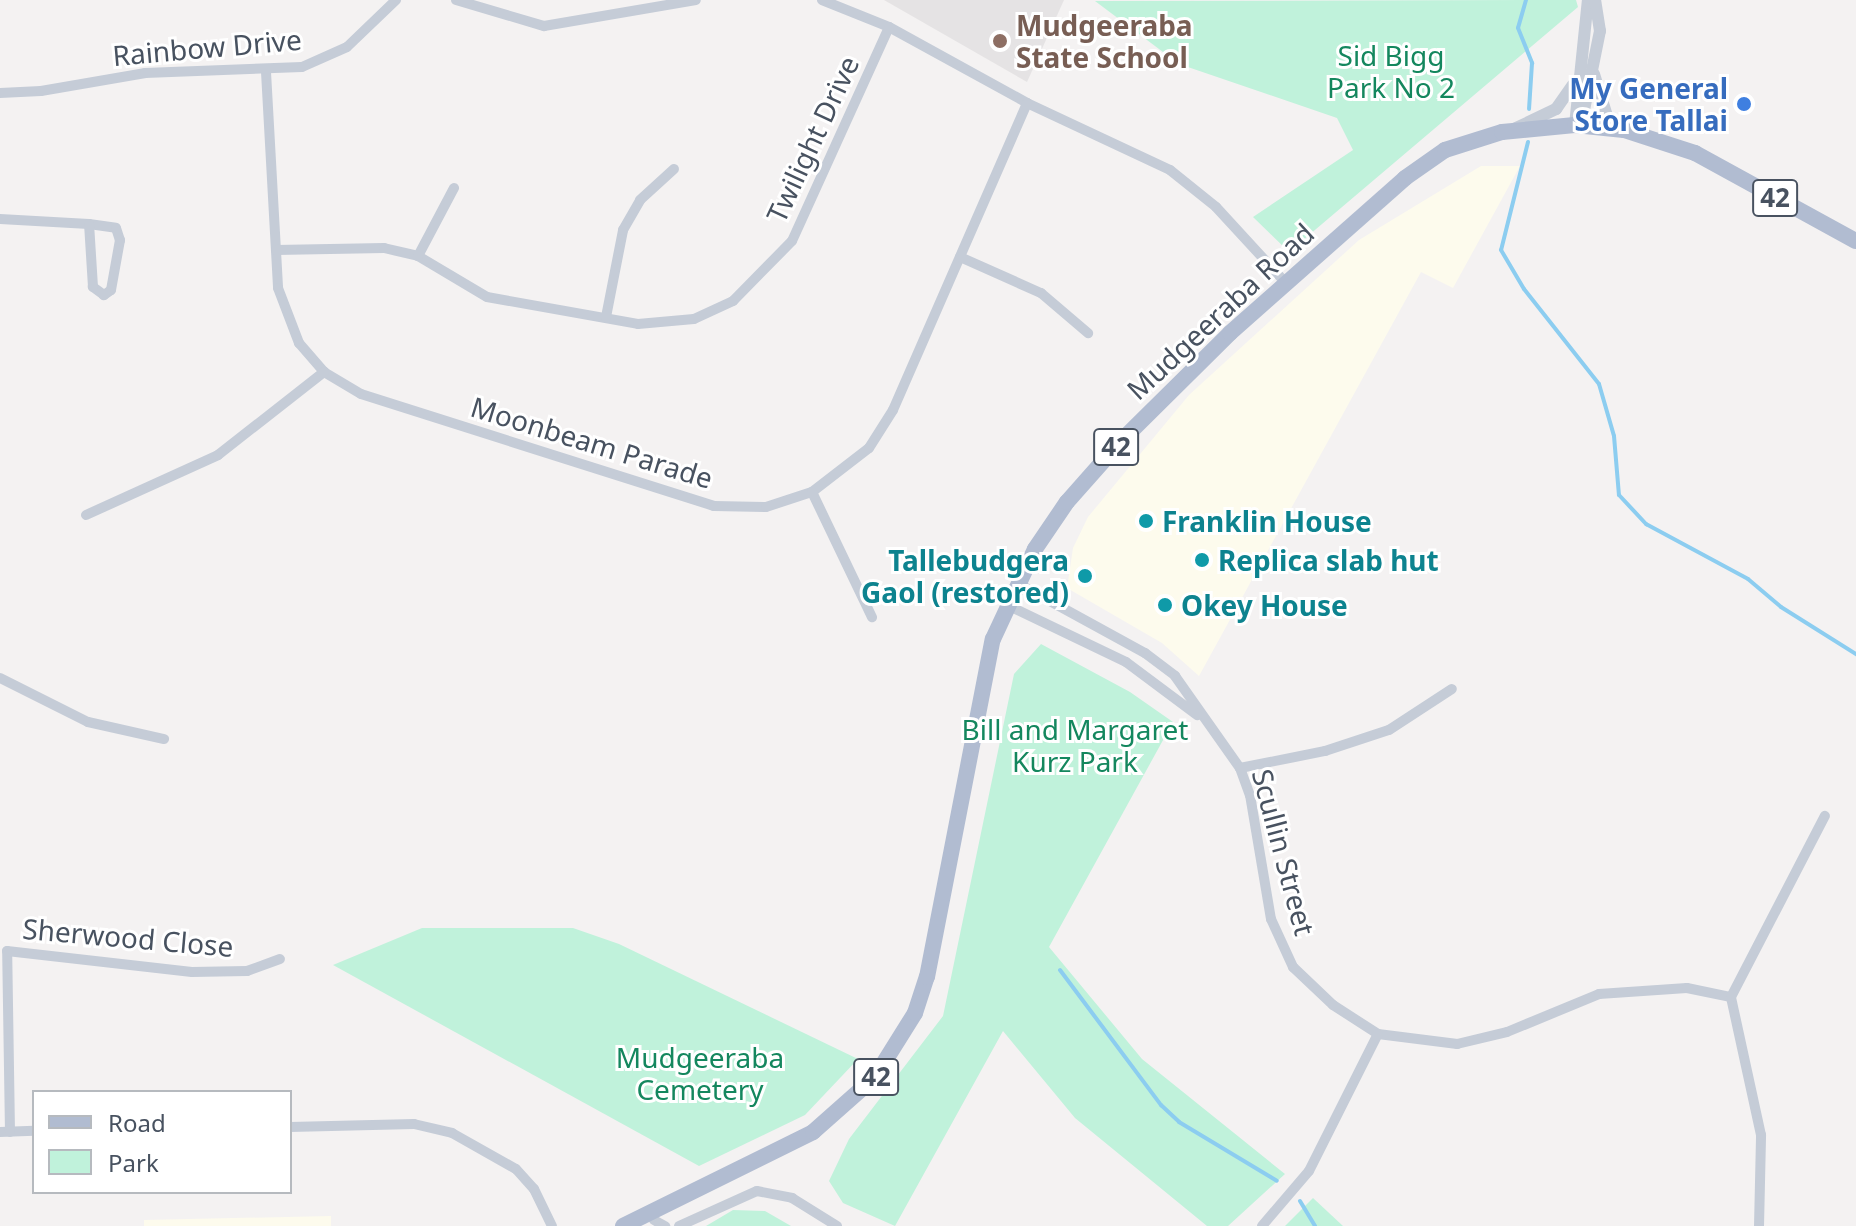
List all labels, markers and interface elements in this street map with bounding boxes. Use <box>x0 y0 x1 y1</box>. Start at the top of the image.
place label: Mudgeeraba State School <box>1016 8 1193 74</box>
street label: Rainbow Drive <box>111 22 303 72</box>
marker: Mudgeeraba State School <box>991 32 1009 50</box>
park label: Sid Bigg Park No 2 <box>1327 38 1455 104</box>
street label: Twilight Drive <box>759 50 865 228</box>
place label: My General Store Tallai <box>1569 71 1728 137</box>
marker: My General Store Tallai <box>1735 95 1753 113</box>
road number: 42 <box>1751 176 1799 220</box>
street label: Mudgeeraba Road <box>1120 216 1320 406</box>
street label: Moonbeam Parade <box>467 389 717 495</box>
road number: 42 <box>1092 425 1140 469</box>
place label: Franklin House <box>1162 504 1372 538</box>
marker: Franklin House <box>1137 512 1155 530</box>
place label: Tallebudgera Gaol (restored) <box>861 543 1069 609</box>
place label: Replica slab hut <box>1218 543 1439 577</box>
marker: Replica slab hut <box>1193 551 1211 569</box>
marker: Tallebudgera Gaol (restored) <box>1076 567 1094 585</box>
place label: Okey House <box>1181 588 1348 622</box>
marker: Okey House <box>1156 596 1174 614</box>
park label: Bill and Margaret Kurz Park <box>962 712 1188 778</box>
street label: Scullin Street <box>1246 765 1322 939</box>
street label: Sherwood Close <box>21 911 235 963</box>
park label: Mudgeeraba Cemetery <box>616 1040 784 1106</box>
road number: 42 <box>852 1055 900 1099</box>
legend <box>32 1090 292 1194</box>
text: Road <box>108 1106 166 1139</box>
text: Park <box>108 1146 159 1179</box>

